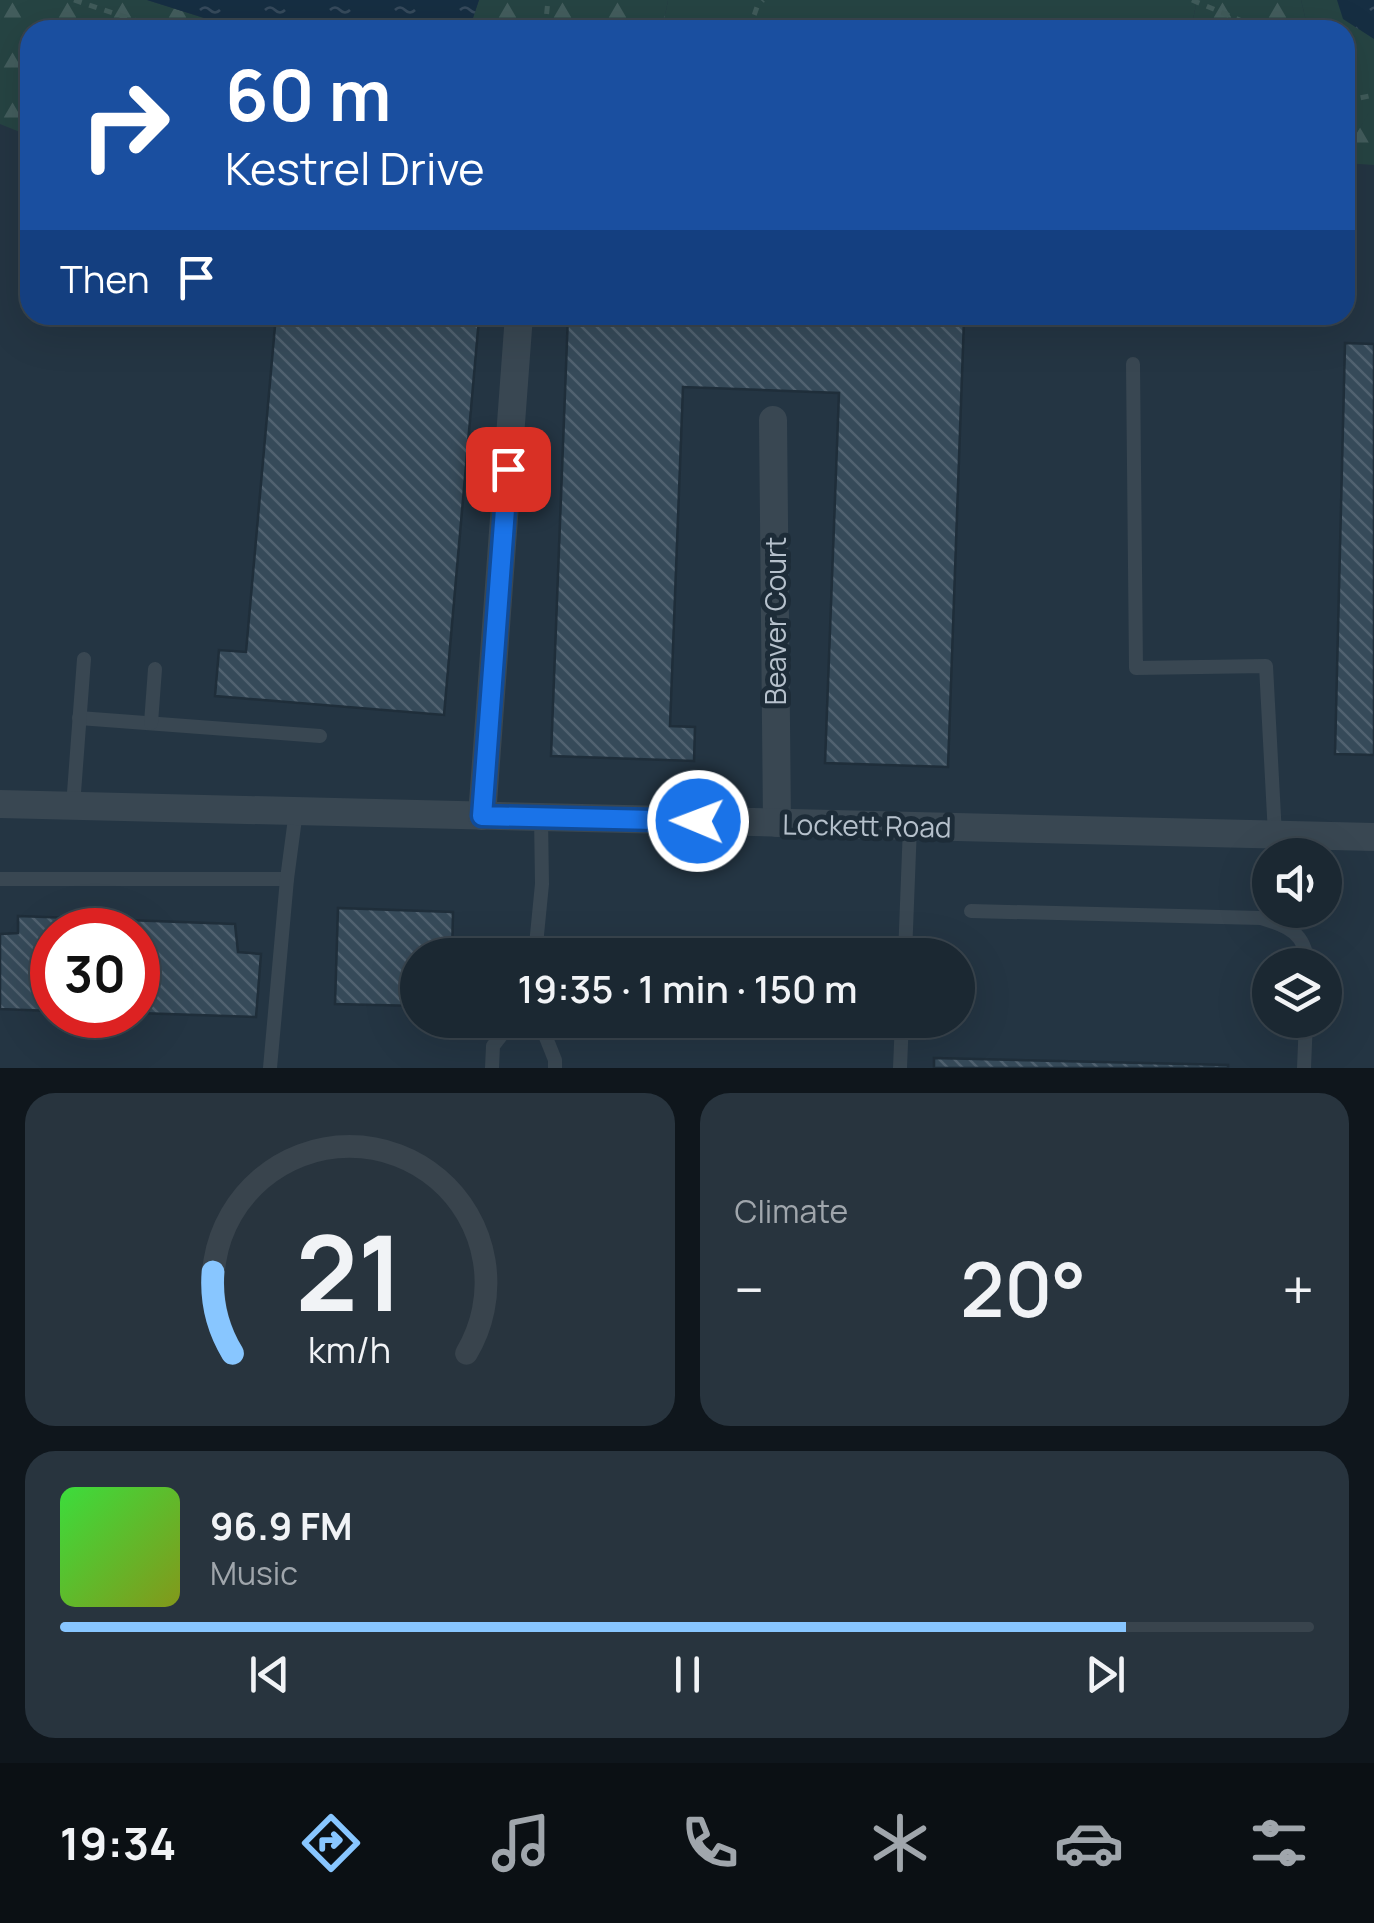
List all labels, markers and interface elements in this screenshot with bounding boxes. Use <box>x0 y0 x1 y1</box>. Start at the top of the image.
text: 60 m <box>225 46 392 142</box>
icon: right <box>60 60 190 190</box>
text: Kestrel Drive <box>225 137 485 199</box>
icon: arrive <box>169 250 224 305</box>
text: Then <box>60 252 149 304</box>
pin <box>466 427 551 512</box>
icon: arrive <box>481 442 536 497</box>
street label: Beaver Court <box>756 537 794 705</box>
position arrow <box>646 769 750 873</box>
street label: Lockett Road <box>782 805 952 845</box>
map controls <box>1252 838 1342 1038</box>
button: sound <box>1252 838 1342 928</box>
speed limit sign: 30 <box>30 908 160 1038</box>
button: layers <box>1252 948 1342 1038</box>
text: 19:35 · 1 min · 150 m <box>518 962 858 1014</box>
text: Climate <box>735 1189 848 1233</box>
text: 21 <box>296 1200 403 1342</box>
text: 20° <box>960 1237 1086 1340</box>
text: − <box>735 1251 764 1327</box>
text: + <box>1282 1251 1314 1327</box>
text: km/h <box>308 1325 391 1374</box>
text: 96.9 FM <box>210 1499 352 1551</box>
text: Music <box>210 1551 298 1595</box>
icon: previous <box>242 1647 297 1702</box>
icon: pause <box>660 1647 715 1702</box>
icon: next <box>1078 1647 1133 1702</box>
icon: directions <box>296 1808 366 1878</box>
icon: music <box>486 1808 556 1878</box>
icon: phone <box>675 1808 745 1878</box>
icon: climate <box>865 1808 935 1878</box>
icon: car <box>1054 1808 1124 1878</box>
icon: filters <box>1244 1808 1314 1878</box>
text: 19:34 <box>60 1812 176 1874</box>

